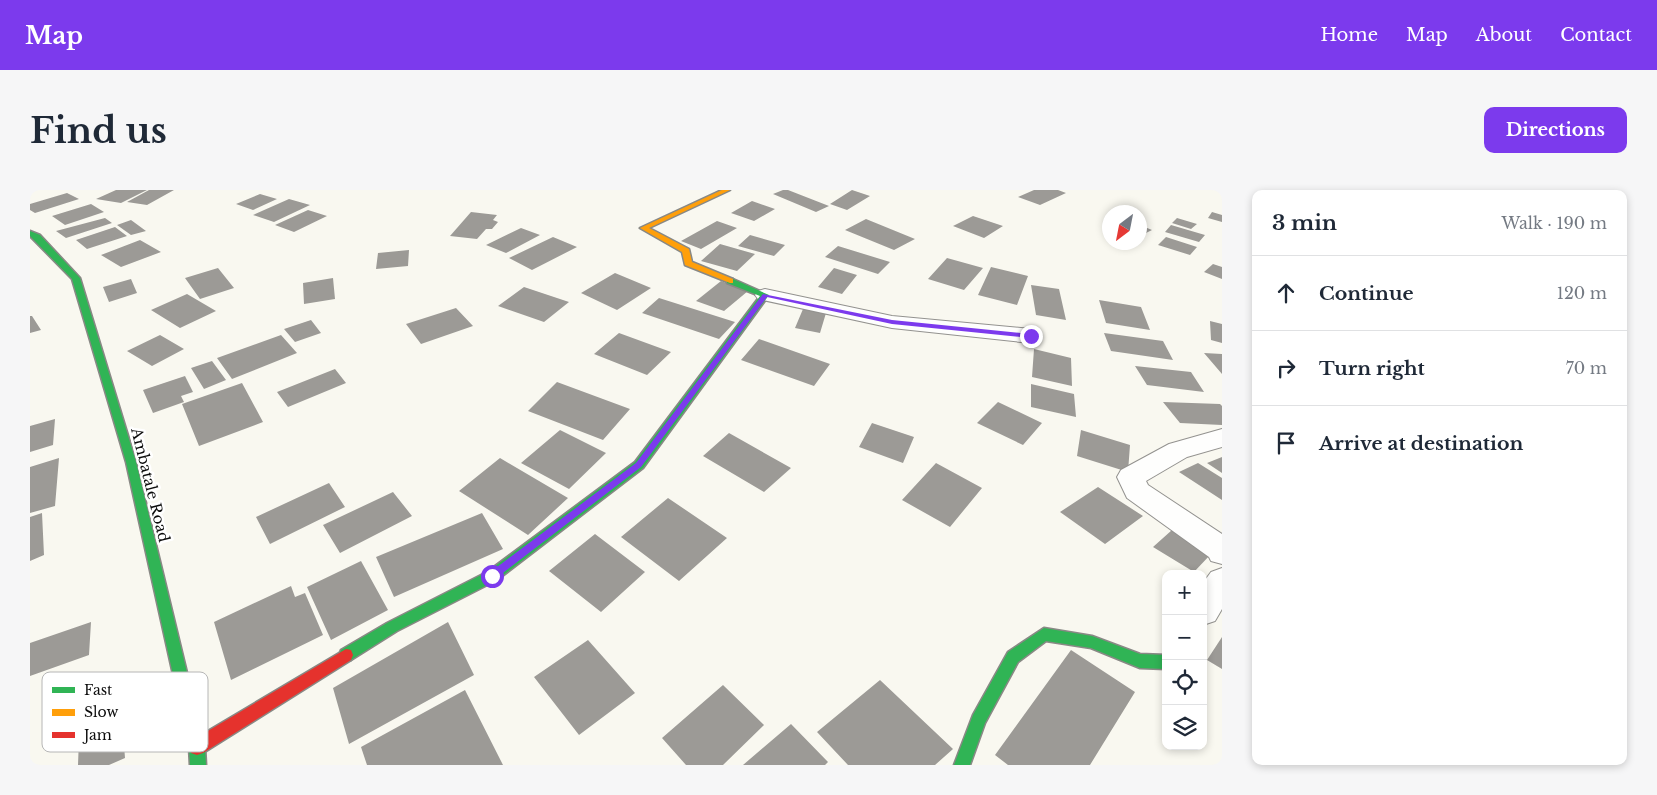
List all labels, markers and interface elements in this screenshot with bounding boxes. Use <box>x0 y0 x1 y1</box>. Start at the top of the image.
text: Map <box>25 21 83 50</box>
text: Home <box>1320 24 1378 46</box>
text: Map <box>1406 24 1448 46</box>
text: About <box>1476 24 1532 46</box>
text: Contact <box>1560 24 1632 46</box>
button: Directions <box>1484 107 1627 153</box>
text: Find us <box>30 109 167 152</box>
north arrow <box>1102 205 1147 250</box>
text: 3 min <box>1272 210 1337 236</box>
text: Walk · 190 m <box>1502 213 1607 233</box>
icon: ahead <box>1272 279 1300 307</box>
text: Continue <box>1319 282 1414 305</box>
text: 120 m <box>1557 283 1607 303</box>
route end <box>1020 325 1043 348</box>
icon: right <box>1272 354 1300 382</box>
text: Turn right <box>1319 357 1425 380</box>
text: 70 m <box>1566 358 1607 378</box>
street label: Ambatale Road <box>127 425 174 544</box>
icon: arrive <box>1272 429 1300 457</box>
text: Arrive at destination <box>1319 432 1523 455</box>
route start <box>481 565 504 588</box>
map controls <box>1162 570 1207 750</box>
button: + <box>1162 570 1207 615</box>
button: − <box>1162 615 1207 660</box>
button: locate <box>1162 660 1207 705</box>
legend <box>42 672 208 752</box>
text: Fast <box>84 681 113 699</box>
text: Slow <box>84 703 118 721</box>
button: layers <box>1162 705 1207 750</box>
text: Jam <box>82 726 112 744</box>

